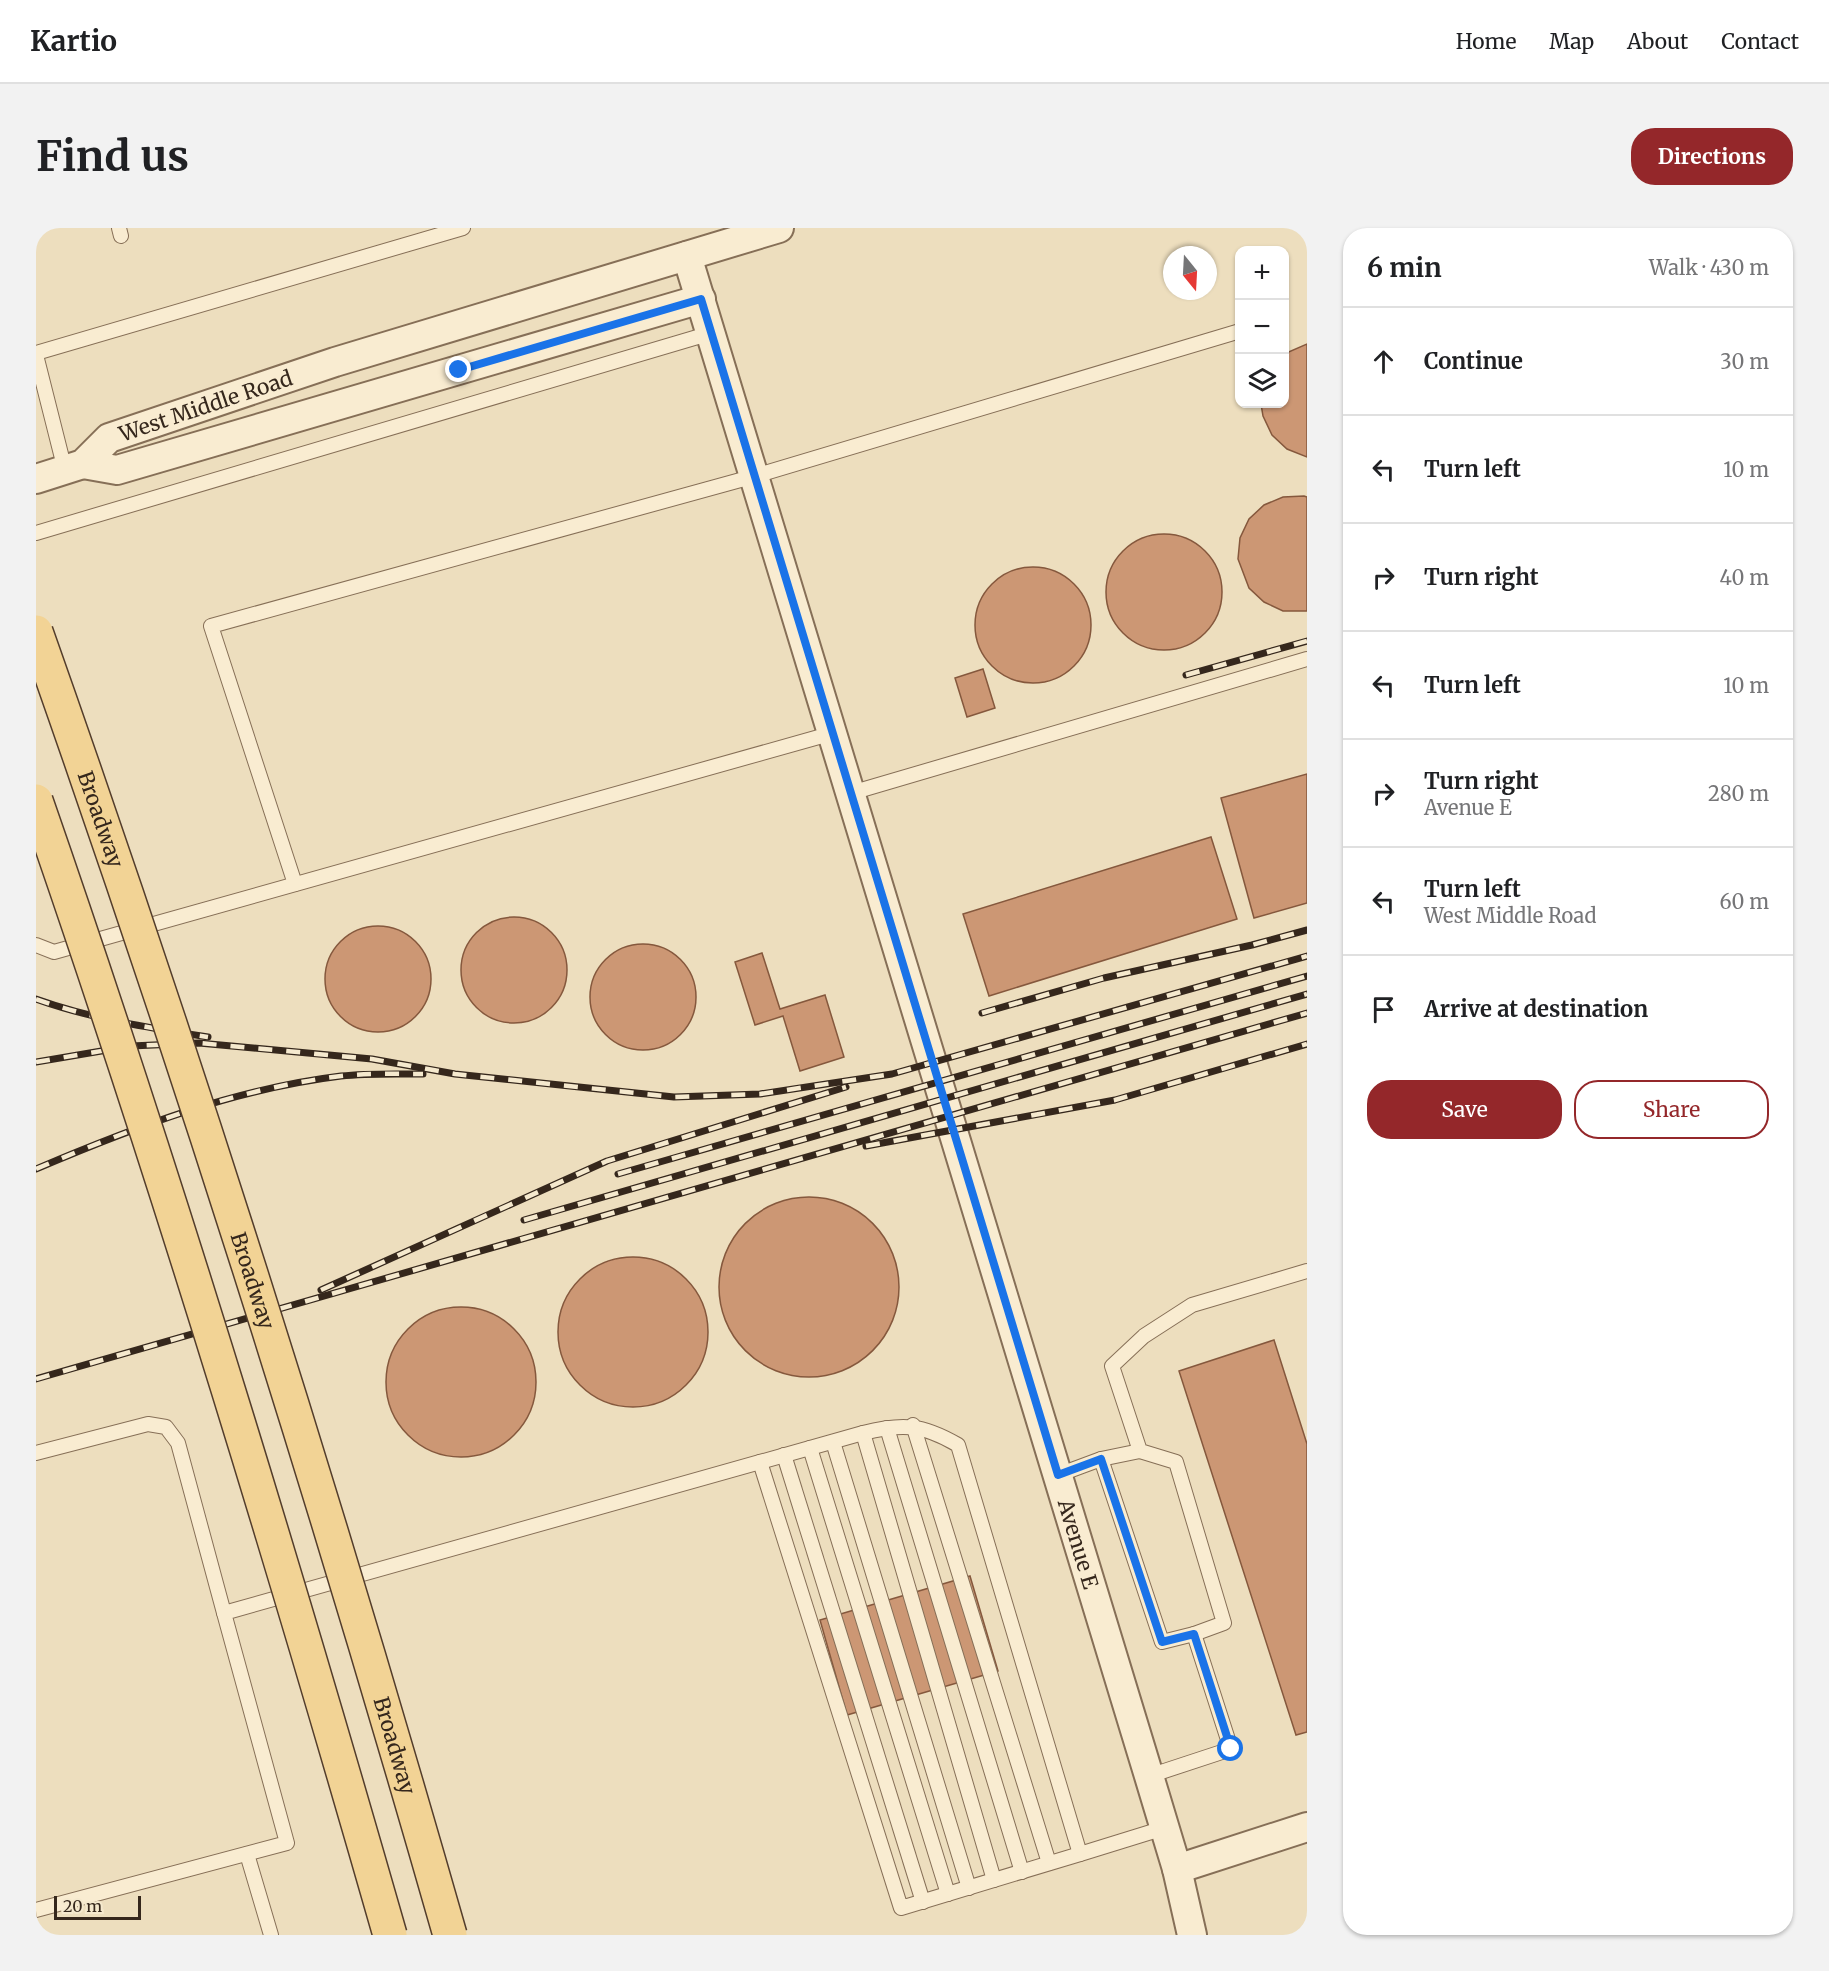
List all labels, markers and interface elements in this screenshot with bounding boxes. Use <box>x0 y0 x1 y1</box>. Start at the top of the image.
text: Kartio <box>30 23 117 59</box>
text: Home <box>1456 28 1516 55</box>
text: Map <box>1549 28 1594 55</box>
text: About <box>1627 28 1688 55</box>
text: Contact <box>1721 28 1799 55</box>
button: Directions <box>1631 128 1793 185</box>
text: Find us <box>36 130 189 182</box>
north arrow <box>1163 246 1217 300</box>
map controls <box>1235 246 1289 408</box>
button: + <box>1235 246 1289 300</box>
text: 6 min <box>1367 251 1442 284</box>
text: Walk · 430 m <box>1649 255 1769 280</box>
button: − <box>1235 300 1289 354</box>
icon: ahead <box>1367 345 1400 378</box>
text: Continue <box>1424 347 1523 375</box>
text: 30 m <box>1720 349 1769 374</box>
button: layers <box>1235 354 1289 408</box>
route end <box>445 356 471 382</box>
street label: West Middle Road <box>114 364 296 448</box>
icon: left <box>1367 453 1400 486</box>
text: Turn left <box>1424 455 1521 483</box>
text: 10 m <box>1723 457 1769 482</box>
icon: right <box>1367 561 1400 594</box>
text: Turn right <box>1424 563 1538 591</box>
text: 40 m <box>1719 565 1769 590</box>
icon: left <box>1367 669 1400 702</box>
text: Turn left <box>1424 671 1521 699</box>
text: 10 m <box>1723 673 1769 698</box>
street label: Broadway <box>72 767 130 872</box>
text: Turn right <box>1424 767 1538 795</box>
icon: right <box>1367 777 1400 810</box>
text: 280 m <box>1708 781 1769 806</box>
text: Avenue E <box>1424 795 1512 820</box>
text: Turn left <box>1424 875 1521 903</box>
icon: left <box>1367 885 1400 918</box>
text: 60 m <box>1719 889 1769 914</box>
text: West Middle Road <box>1424 903 1596 928</box>
icon: arrive <box>1367 993 1400 1026</box>
text: Arrive at destination <box>1424 995 1648 1023</box>
button: Save <box>1367 1080 1562 1139</box>
button: Share <box>1574 1080 1769 1139</box>
street label: Broadway <box>225 1229 281 1333</box>
street label: Avenue E <box>1052 1495 1105 1592</box>
street label: Broadway <box>368 1693 422 1798</box>
route start <box>1217 1735 1243 1761</box>
scale bar <box>54 1893 141 1920</box>
text: 20 m <box>63 1896 102 1916</box>

